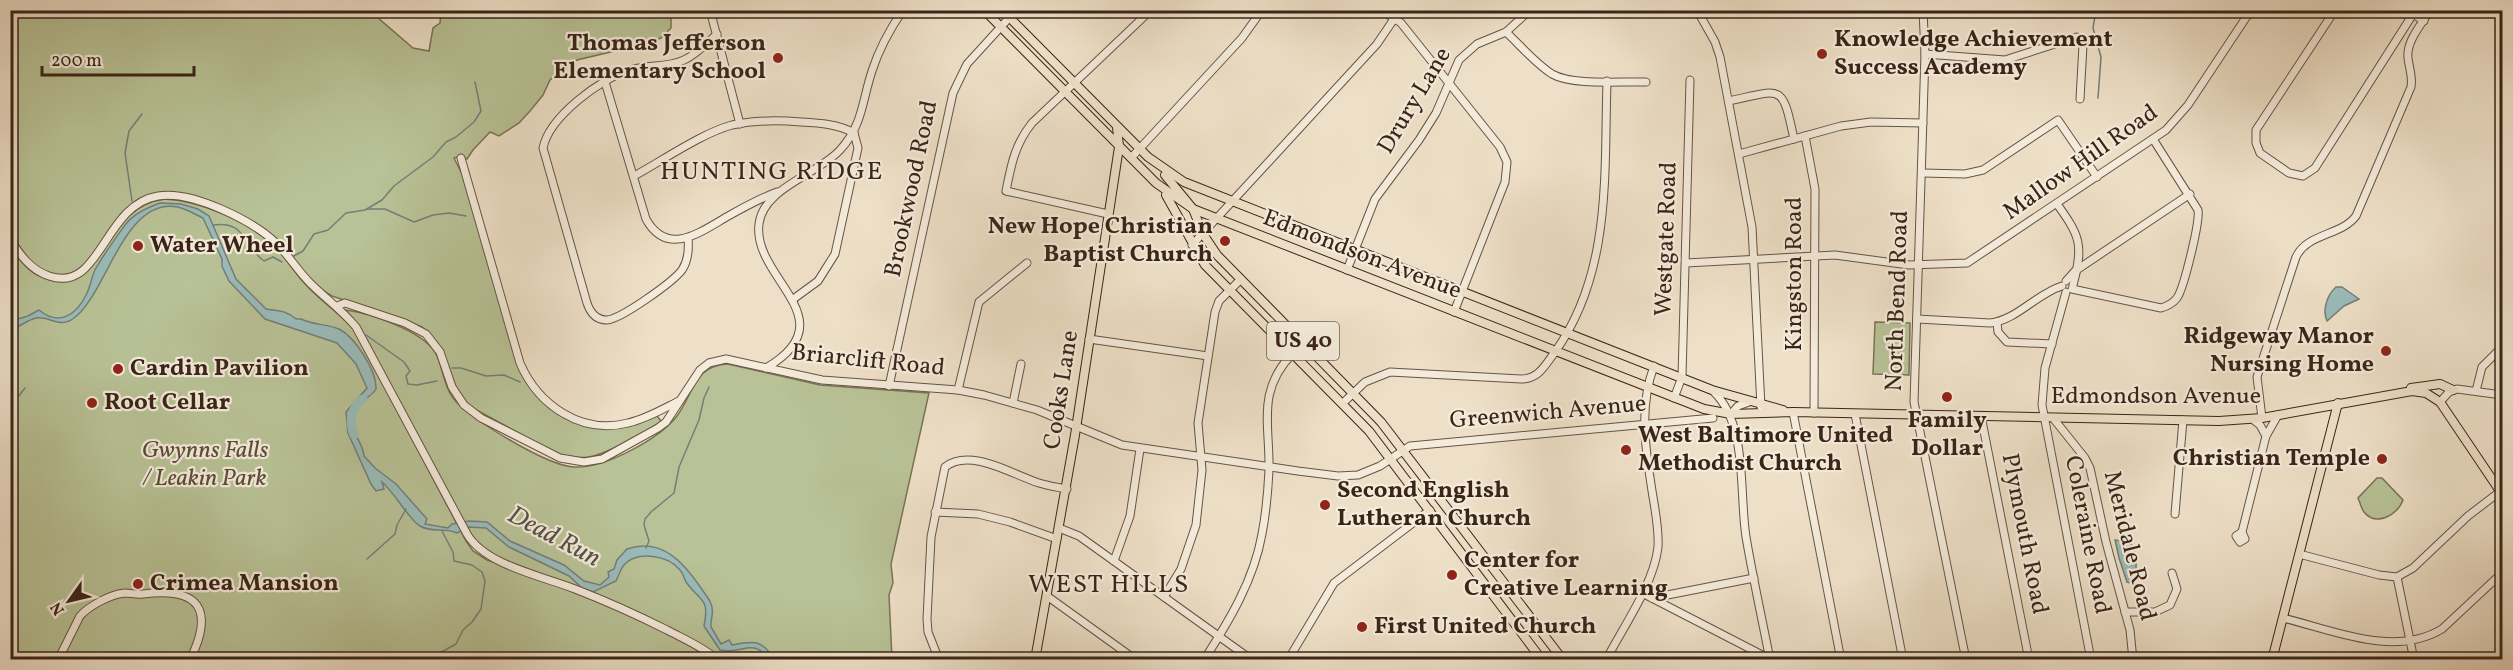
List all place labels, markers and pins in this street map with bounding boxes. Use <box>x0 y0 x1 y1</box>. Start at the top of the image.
place label: Knowledge Achievement Success Academy <box>1834 23 2112 85</box>
place label: Thomas Jefferson Elementary School <box>553 27 766 89</box>
marker: Knowledge Achievement Success Academy <box>1815 47 1829 61</box>
marker: Thomas Jefferson Elementary School <box>771 51 785 65</box>
place label: New Hope Christian Baptist Church <box>988 210 1213 272</box>
place label: Water Wheel <box>150 229 294 263</box>
marker: New Hope Christian Baptist Church <box>1218 234 1232 248</box>
marker: Water Wheel <box>131 239 145 253</box>
place label: Ridgeway Manor Nursing Home <box>2184 320 2374 382</box>
marker: Ridgeway Manor Nursing Home <box>2379 344 2393 358</box>
place label: Cardin Pavilion <box>130 352 309 386</box>
marker: Cardin Pavilion <box>111 362 125 376</box>
place label: Root Cellar <box>104 386 230 420</box>
marker: Family Dollar <box>1940 390 1954 404</box>
marker: Root Cellar <box>85 396 99 410</box>
place label: Family Dollar <box>1907 404 1987 466</box>
place label: West Baltimore United Methodist Church <box>1638 419 1894 481</box>
place label: Christian Temple <box>2173 442 2370 476</box>
marker: West Baltimore United Methodist Church <box>1619 443 1633 457</box>
marker: Christian Temple <box>2375 452 2389 466</box>
place label: Second English Lutheran Church <box>1337 474 1531 536</box>
marker: Second English Lutheran Church <box>1318 498 1332 512</box>
place label: Center for Creative Learning <box>1464 544 1668 606</box>
place label: Crimea Mansion <box>150 567 339 601</box>
marker: Center for Creative Learning <box>1445 568 1459 582</box>
marker: Crimea Mansion <box>131 577 145 591</box>
place label: First United Church <box>1374 610 1596 644</box>
marker: First United Church <box>1355 620 1369 634</box>

